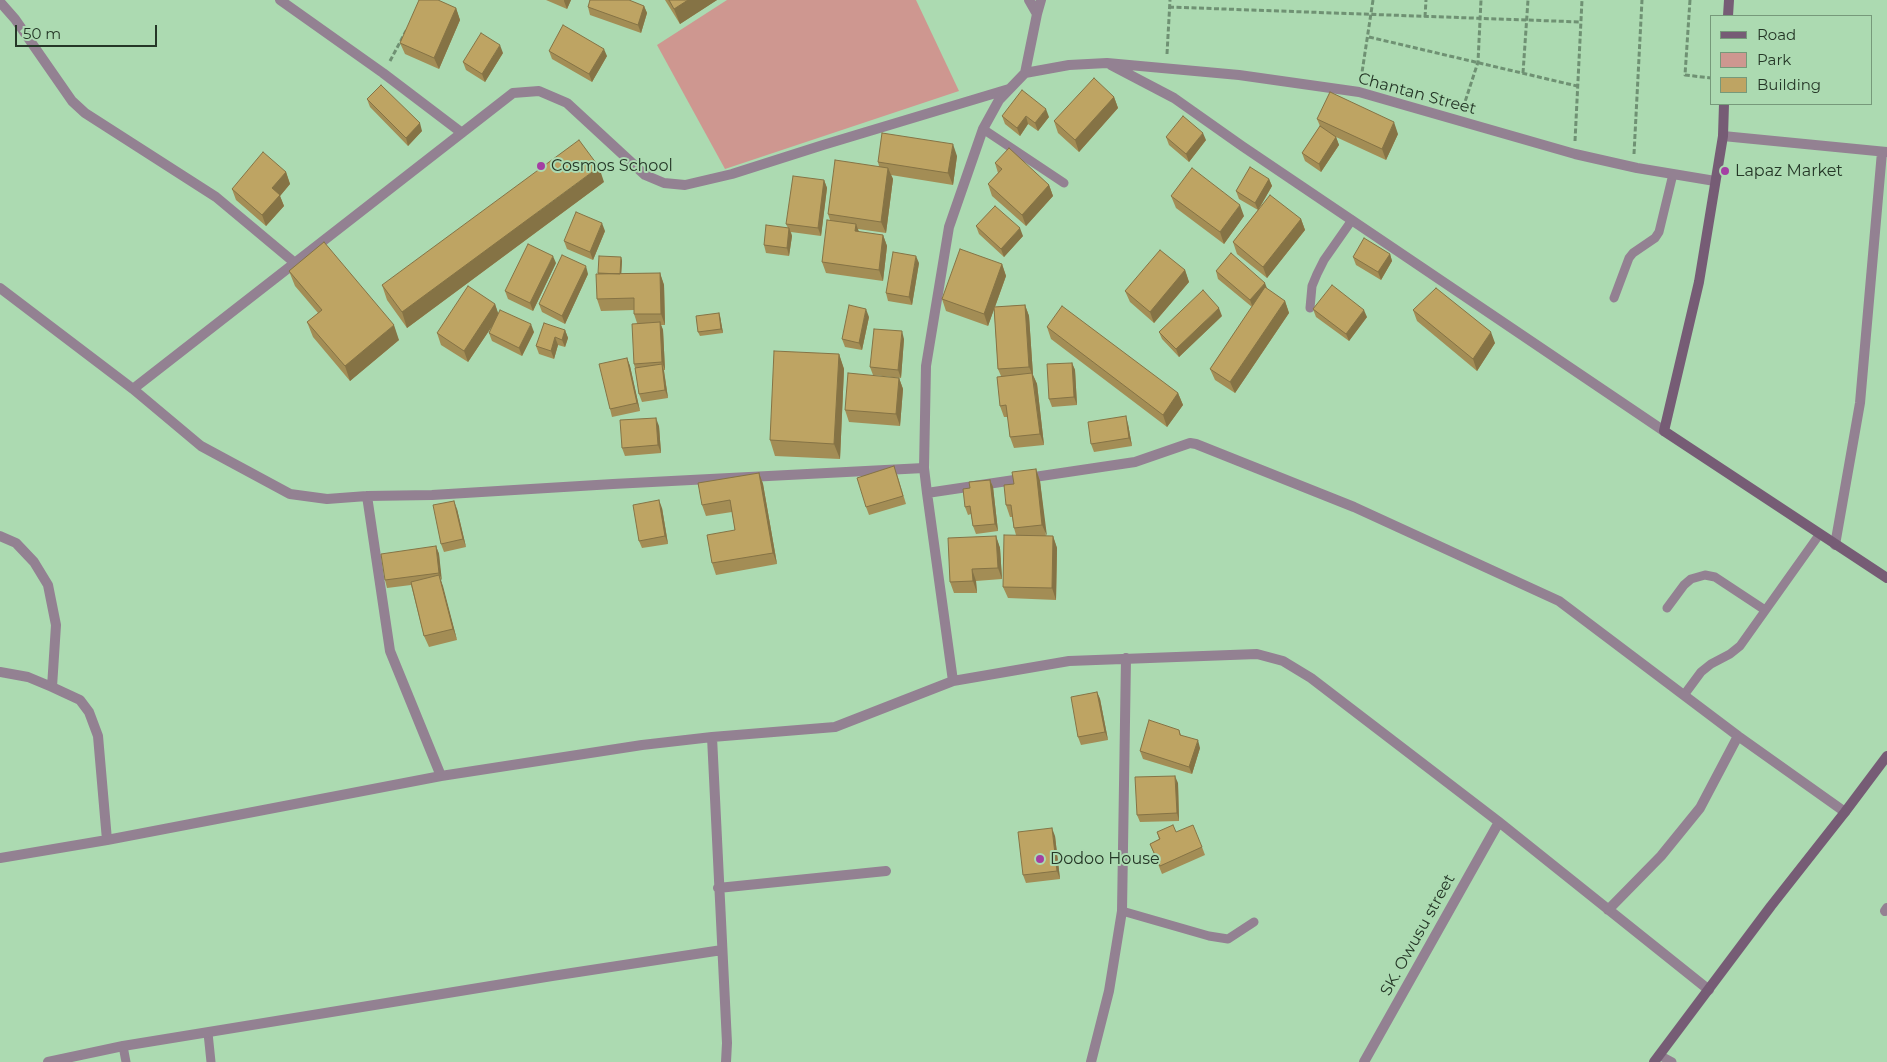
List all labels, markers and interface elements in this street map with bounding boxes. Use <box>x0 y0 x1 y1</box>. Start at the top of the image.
scale bar <box>18 15 160 47</box>
legend <box>1710 15 1872 105</box>
text: 50 m <box>23 24 61 43</box>
text: Road <box>1757 25 1796 44</box>
text: Park <box>1757 50 1791 69</box>
street label: Chantan Street <box>1356 69 1478 119</box>
text: Building <box>1757 75 1821 94</box>
place label: Cosmos School <box>551 156 673 176</box>
marker: Cosmos School <box>535 160 547 172</box>
place label: Lapaz Market <box>1735 161 1843 181</box>
marker: Lapaz Market <box>1719 165 1731 177</box>
place label: Dodoo House <box>1050 849 1160 869</box>
marker: Dodoo House <box>1034 853 1046 865</box>
street label: SK. Owusu street <box>1377 871 1459 999</box>

